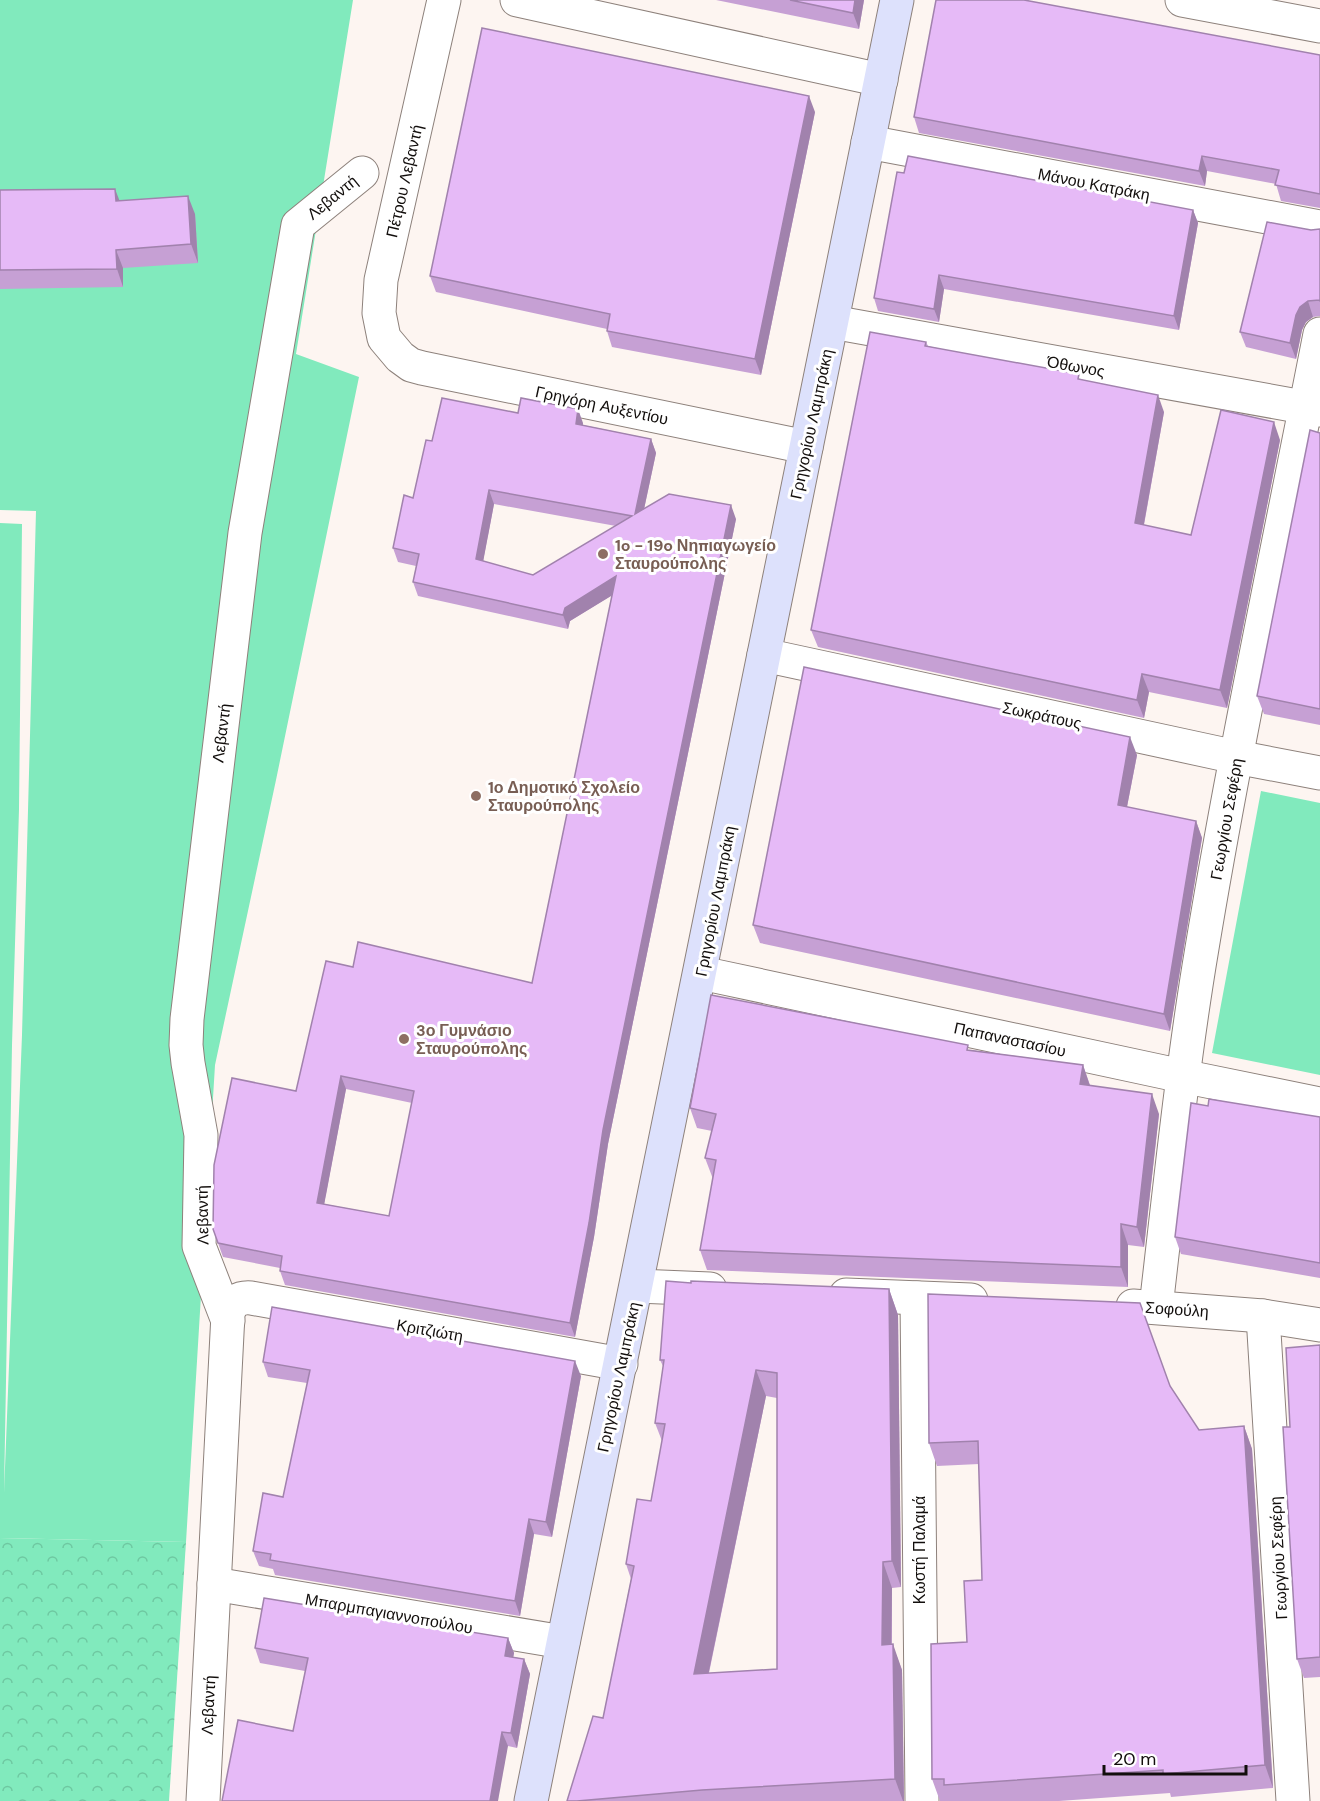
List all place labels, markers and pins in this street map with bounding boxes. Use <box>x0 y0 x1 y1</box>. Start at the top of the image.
place label: 1o - 19o Νηπιαγωγείο Σταυρούπολης <box>615 535 776 574</box>
marker: 1o - 19o Νηπιαγωγείο Σταυρούπολης <box>596 547 610 561</box>
place label: 1ο Δημοτικό Σχολείο Σταυρούπολης <box>488 777 640 816</box>
marker: 1ο Δημοτικό Σχολείο Σταυρούπολης <box>469 789 483 803</box>
place label: 3ο Γυμνάσιο Σταυρούπολης <box>416 1020 527 1059</box>
marker: 3ο Γυμνάσιο Σταυρούπολης <box>397 1032 411 1046</box>

